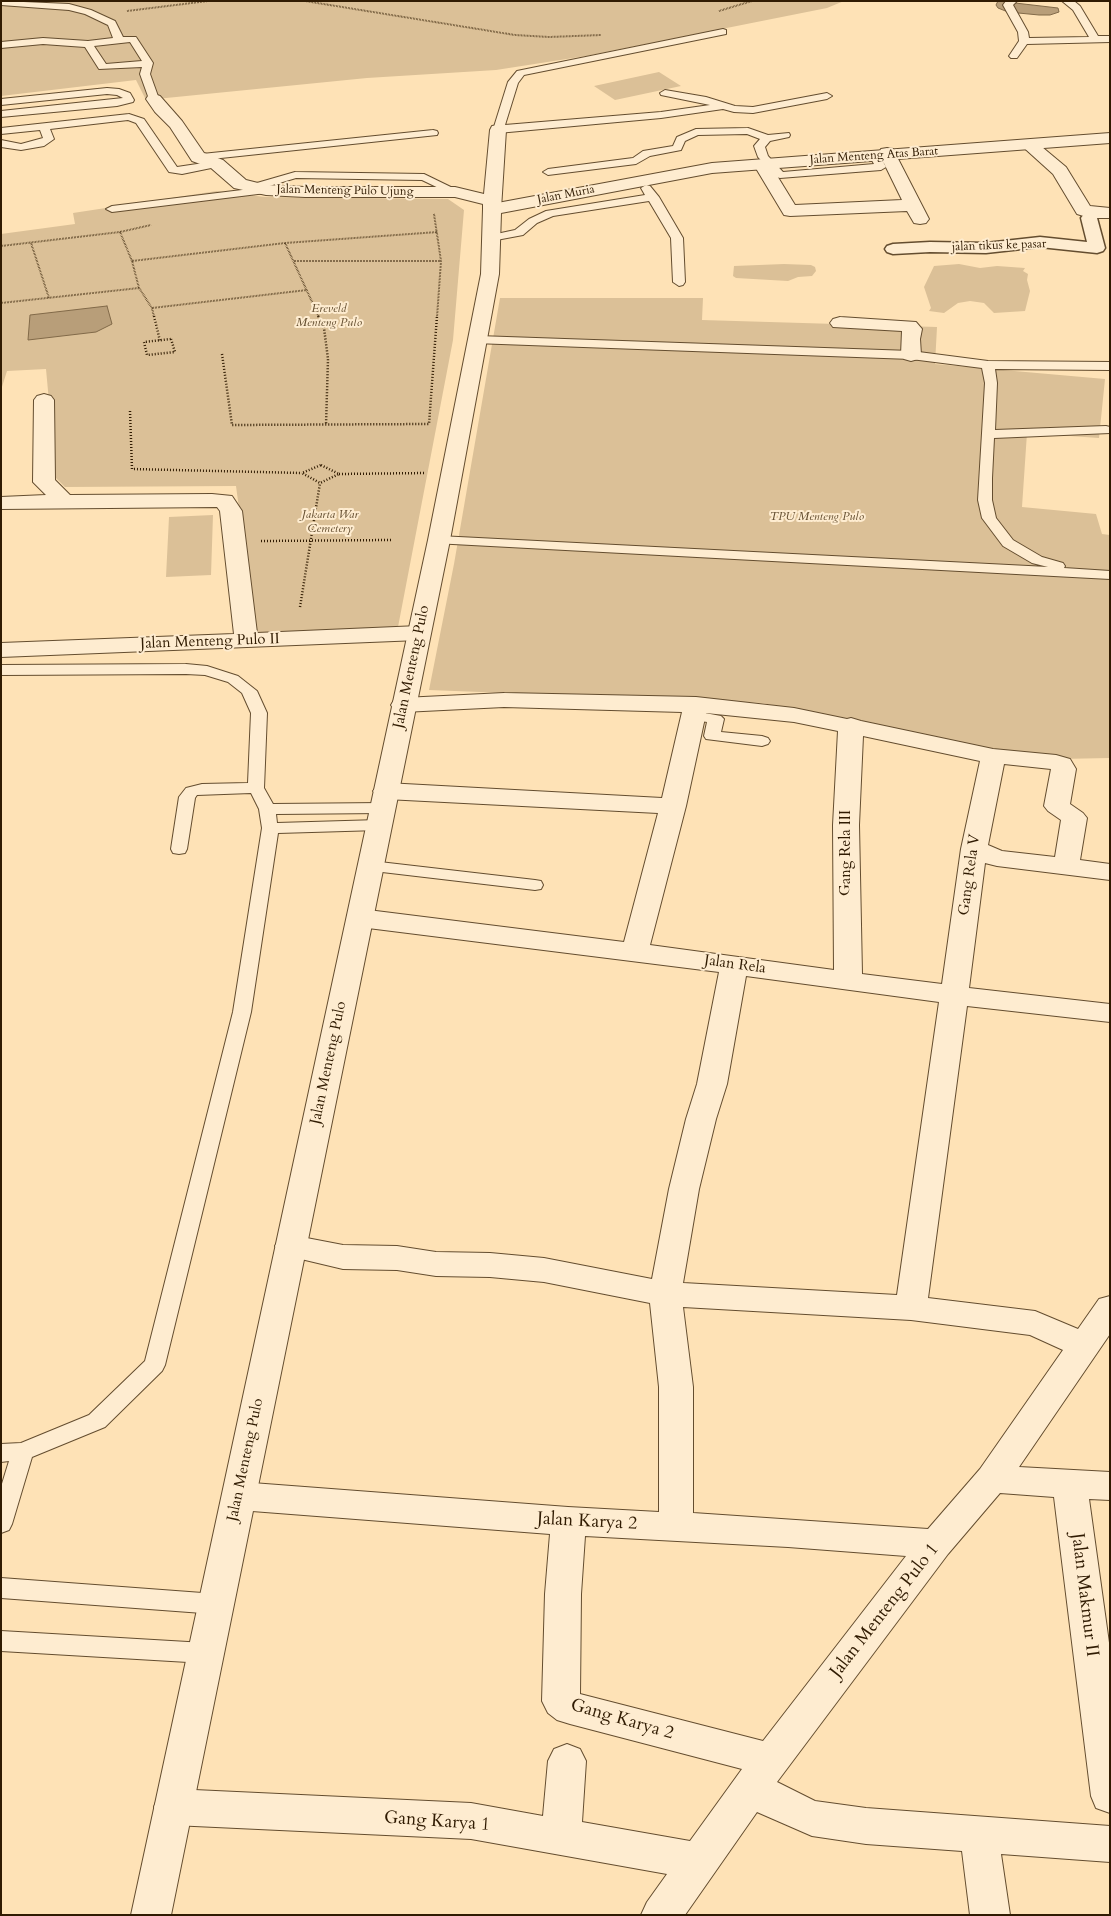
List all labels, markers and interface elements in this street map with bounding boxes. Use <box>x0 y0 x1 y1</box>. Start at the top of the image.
street label: Jalan Menteng Atas Barat <box>809 144 939 168</box>
street label: Jalan Muria <box>536 182 596 208</box>
street label: Jalan Menteng Pulo Ujung <box>276 183 414 199</box>
street label: jalan tikus ke pasar <box>952 237 1046 255</box>
park label: Ereveld Menteng Pulo <box>296 302 362 330</box>
park label: Jakarta War Cemetery <box>302 508 358 536</box>
park label: TPU Menteng Pulo <box>770 510 864 524</box>
street label: Jalan Menteng Pulo <box>390 604 434 730</box>
street label: Jalan Menteng Pulo II <box>140 631 280 653</box>
street label: Gang Rela III <box>838 810 856 896</box>
street label: Gang Rela V <box>955 833 985 917</box>
street label: Jalan Rela <box>703 952 767 978</box>
street label: Jalan Menteng Pulo <box>307 1000 351 1126</box>
street label: Jalan Menteng Pulo <box>224 1397 268 1523</box>
street label: Jalan Karya 2 <box>536 1509 638 1535</box>
street label: Jalan Makmur II <box>1066 1532 1102 1658</box>
street label: Jalan Menteng Pulo 1 <box>826 1540 944 1682</box>
street label: Gang Karya 2 <box>568 1695 676 1745</box>
street label: Gang Karya 1 <box>383 1808 491 1836</box>

